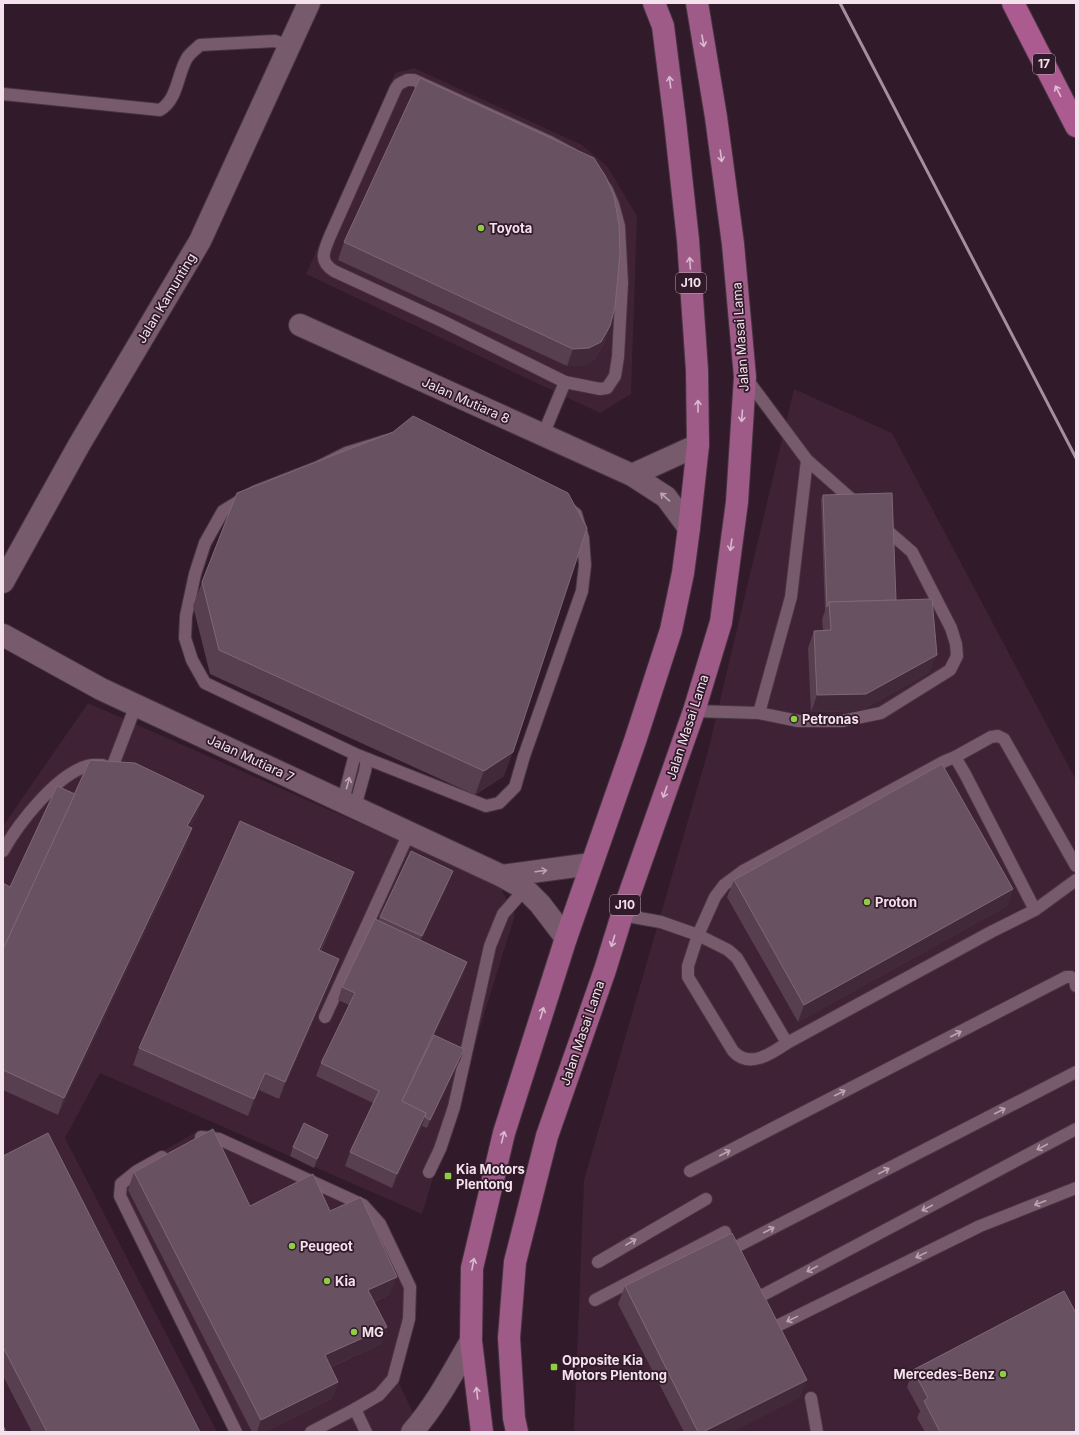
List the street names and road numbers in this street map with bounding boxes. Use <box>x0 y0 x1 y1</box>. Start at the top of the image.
road number: 17 <box>1033 54 1055 74</box>
street label: Jalan Kamunting <box>133 250 199 346</box>
road number: J10 <box>676 273 706 293</box>
street label: Jalan Masai Lama <box>728 282 752 392</box>
street label: Jalan Mutiara 8 <box>420 373 512 427</box>
street label: Jalan Masai Lama <box>662 672 712 782</box>
street label: Jalan Mutiara 7 <box>205 731 297 785</box>
road number: J10 <box>610 895 640 915</box>
street label: Jalan Masai Lama <box>557 978 607 1088</box>

